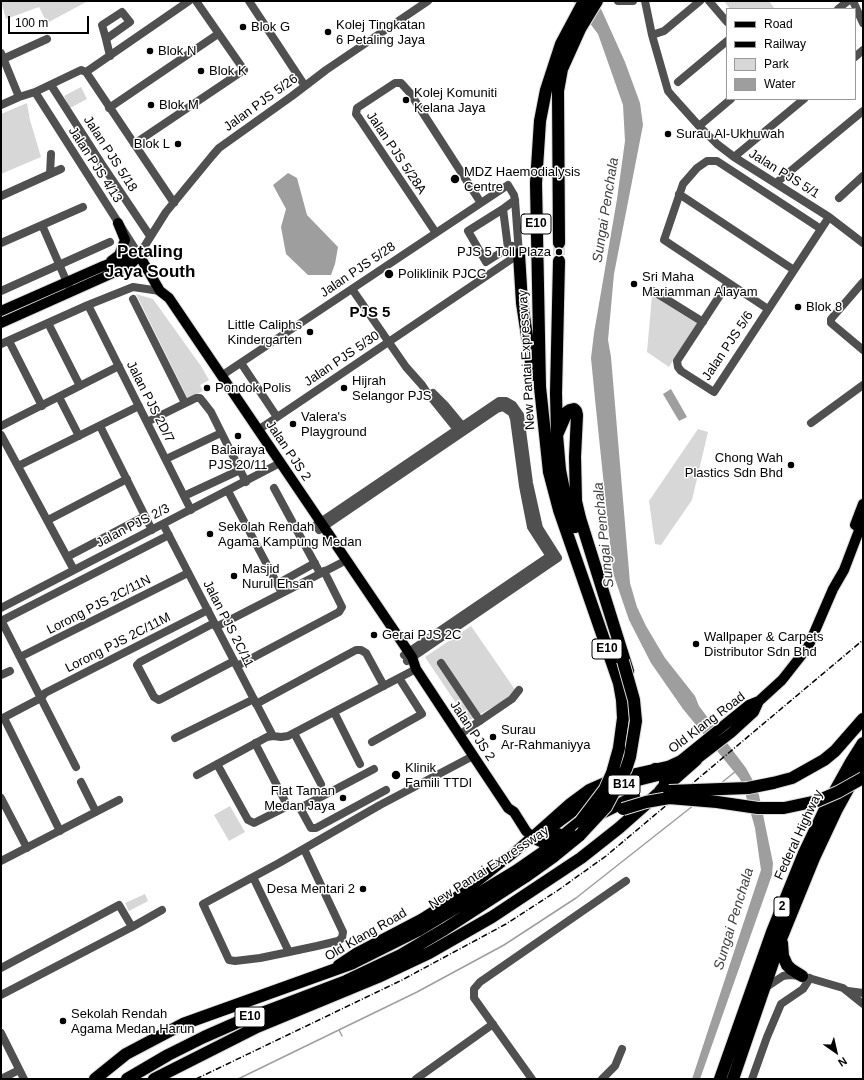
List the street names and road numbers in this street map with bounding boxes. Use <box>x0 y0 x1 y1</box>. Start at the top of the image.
street label: Jalan PJS 5/26 <box>221 71 301 135</box>
street label: Jalan PJS 5/28A <box>363 109 429 197</box>
street label: Jalan PJS 5/18 <box>80 113 140 195</box>
street label: Jalan PJS 4/13 <box>65 124 125 206</box>
street label: Jalan PJS 5/1 <box>746 146 822 202</box>
road number: E10 <box>521 214 551 234</box>
street label: Jalan PJS 5/28 <box>317 239 399 301</box>
street label: New Pantai Expressway <box>516 290 538 430</box>
street label: Jalan PJS 5/6 <box>699 308 757 384</box>
street label: Jalan PJS 5/30 <box>301 328 383 390</box>
street label: Jalan PJS 2D/7 <box>123 359 177 445</box>
street label: Jalan PJS 2 <box>262 418 314 484</box>
street label: Jalan PJS 2/3 <box>94 501 172 551</box>
street label: Lorong PJS 2C/11N <box>44 572 154 638</box>
street label: Jalan PJS 2C/11 <box>199 578 257 670</box>
street label: Lorong PJS 2C/11M <box>63 610 173 676</box>
road number: E10 <box>592 639 622 659</box>
street label: Old Klang Road <box>666 689 748 757</box>
street label: Jalan PJS 2 <box>446 698 498 764</box>
road number: B14 <box>608 775 640 795</box>
street label: Federal Highway <box>771 788 827 882</box>
street label: New Pantai Expressway <box>426 823 552 913</box>
road number: 2 <box>774 897 790 917</box>
street label: Old Klang Road <box>322 905 410 965</box>
road number: E10 <box>235 1007 265 1027</box>

